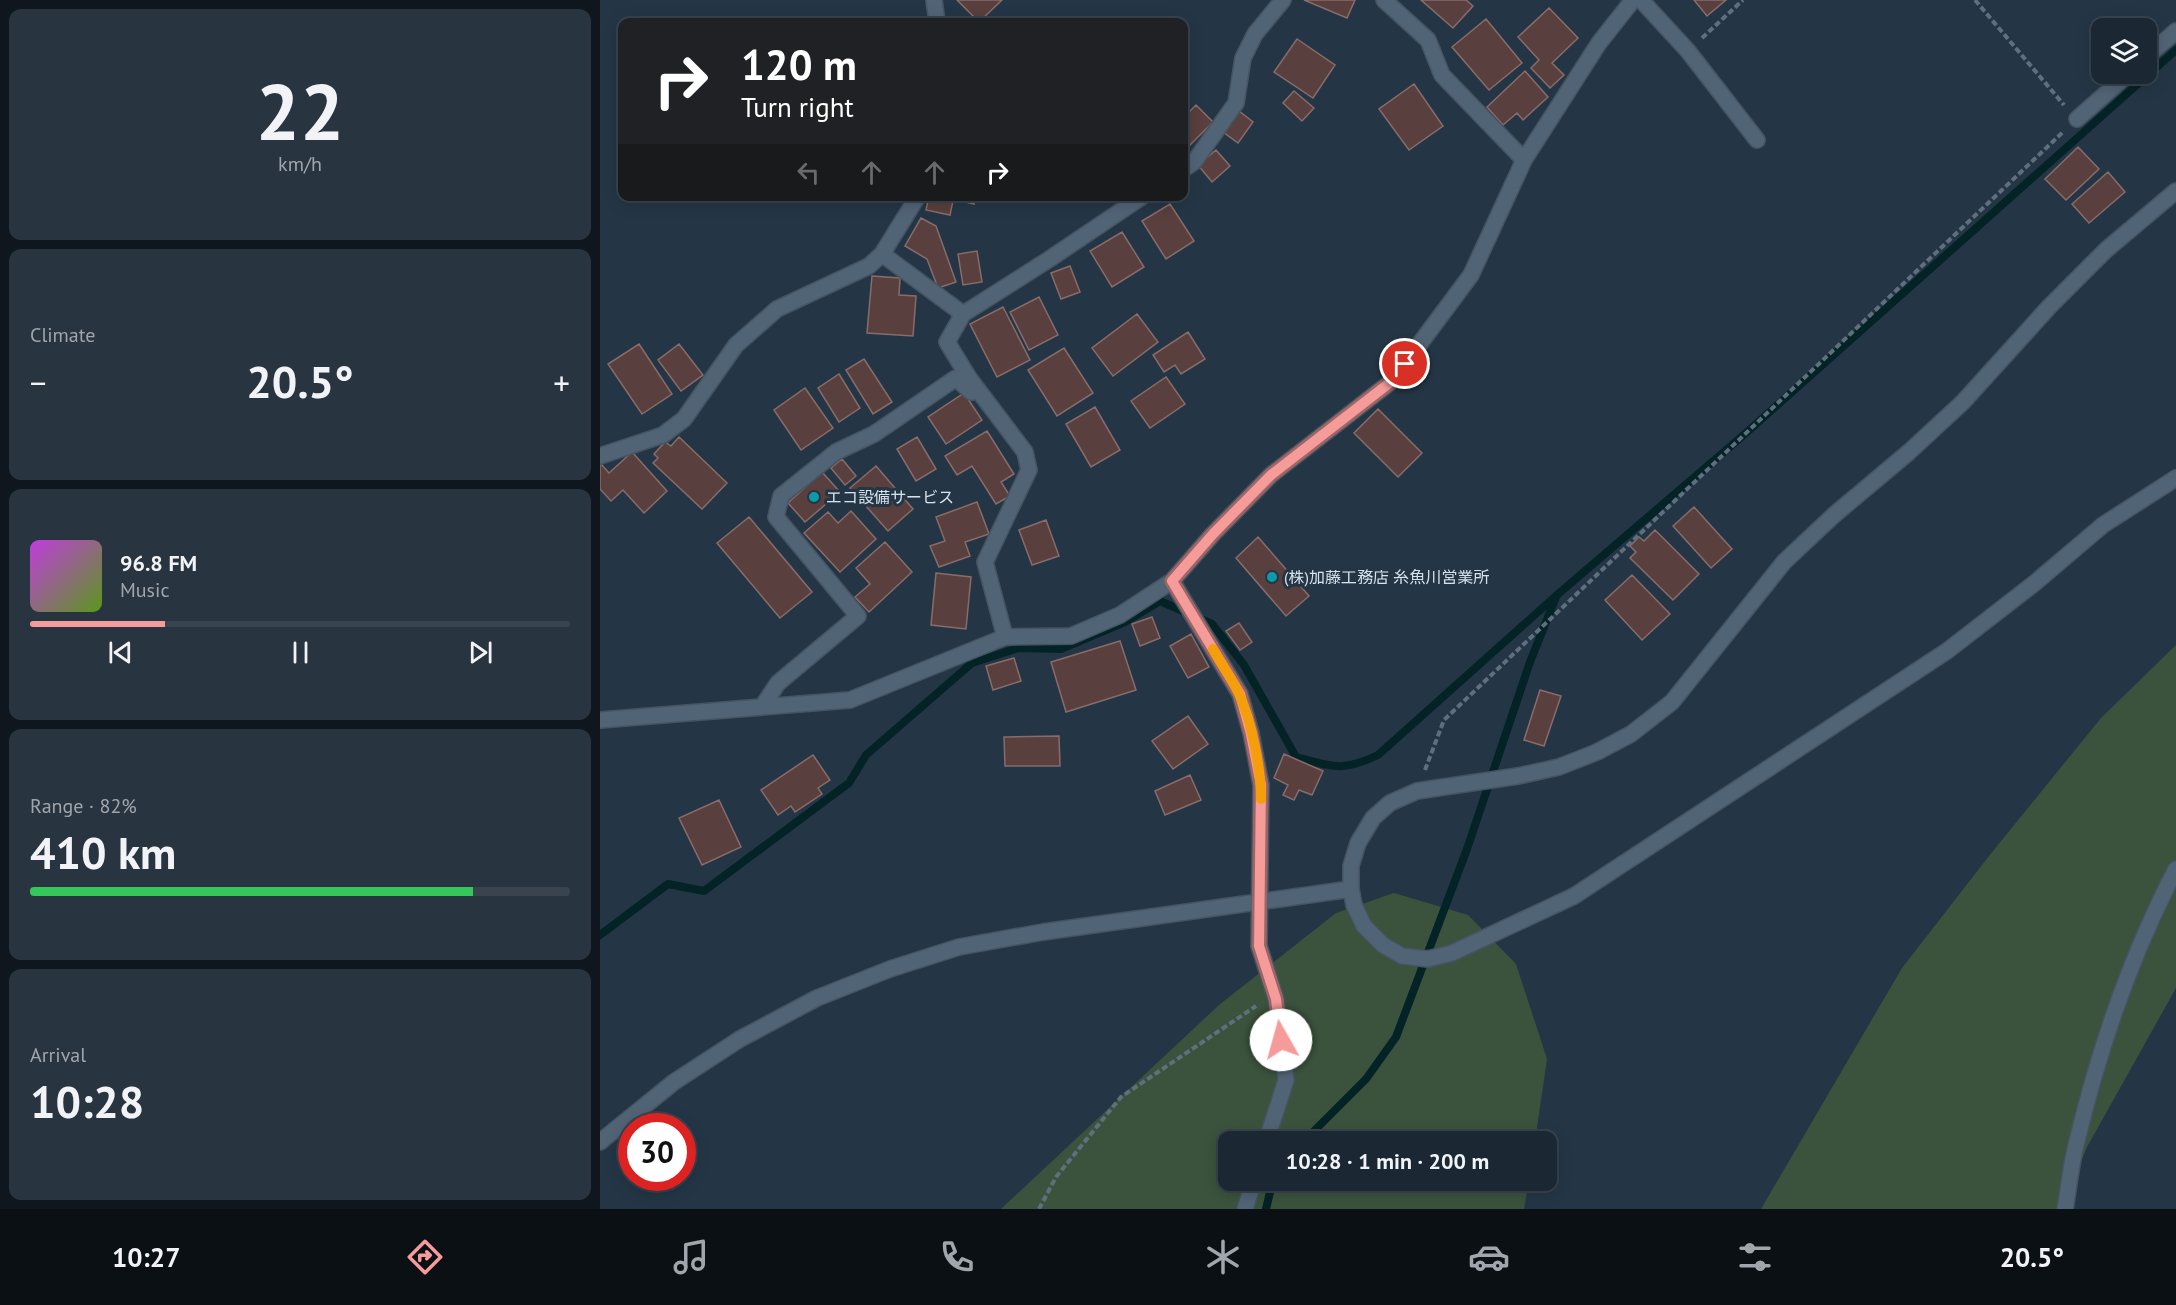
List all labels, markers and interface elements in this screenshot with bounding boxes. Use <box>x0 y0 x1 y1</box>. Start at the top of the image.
map controls <box>2091 18 2157 84</box>
button: layers <box>2091 18 2157 84</box>
text: 120 m <box>741 37 857 92</box>
icon: right <box>642 42 720 120</box>
text: 22 <box>256 61 344 162</box>
text: Turn right <box>741 90 854 124</box>
text: km/h <box>278 151 322 177</box>
icon: left <box>792 156 825 189</box>
icon: ahead <box>855 156 888 189</box>
icon: ahead <box>918 156 951 189</box>
icon: right <box>981 156 1014 189</box>
text: Climate <box>30 322 96 348</box>
pin <box>1379 338 1430 389</box>
icon: arrive <box>1388 347 1421 380</box>
text: 20.5° <box>246 352 354 410</box>
text: − <box>30 361 47 404</box>
text: + <box>553 361 570 404</box>
place label: エコ設備サービス <box>826 487 954 507</box>
marker: エコ設備サービス <box>807 490 821 504</box>
text: 96.8 FM <box>120 549 197 577</box>
place label: (株)加藤工務店 糸魚川営業所 <box>1284 567 1489 587</box>
marker: (株)加藤工務店 糸魚川営業所 <box>1265 570 1279 584</box>
text: Music <box>120 577 169 603</box>
icon: previous <box>104 636 137 669</box>
icon: pause <box>284 636 317 669</box>
icon: next <box>464 636 497 669</box>
text: Range · 82% <box>30 793 137 819</box>
text: 410 km <box>30 823 176 881</box>
position arrow <box>1249 1008 1313 1072</box>
text: Arrival <box>30 1042 86 1068</box>
text: 10:28 <box>30 1072 144 1130</box>
speed limit sign: 30 <box>618 1113 696 1191</box>
text: 10:28 · 1 min · 200 m <box>1286 1147 1489 1175</box>
icon: directions <box>404 1236 446 1278</box>
icon: music <box>670 1236 712 1278</box>
icon: phone <box>936 1236 978 1278</box>
icon: climate <box>1202 1236 1244 1278</box>
icon: car <box>1468 1236 1510 1278</box>
icon: filters <box>1734 1236 1776 1278</box>
text: 10:27 <box>112 1240 180 1274</box>
text: 20.5° <box>2000 1240 2064 1274</box>

